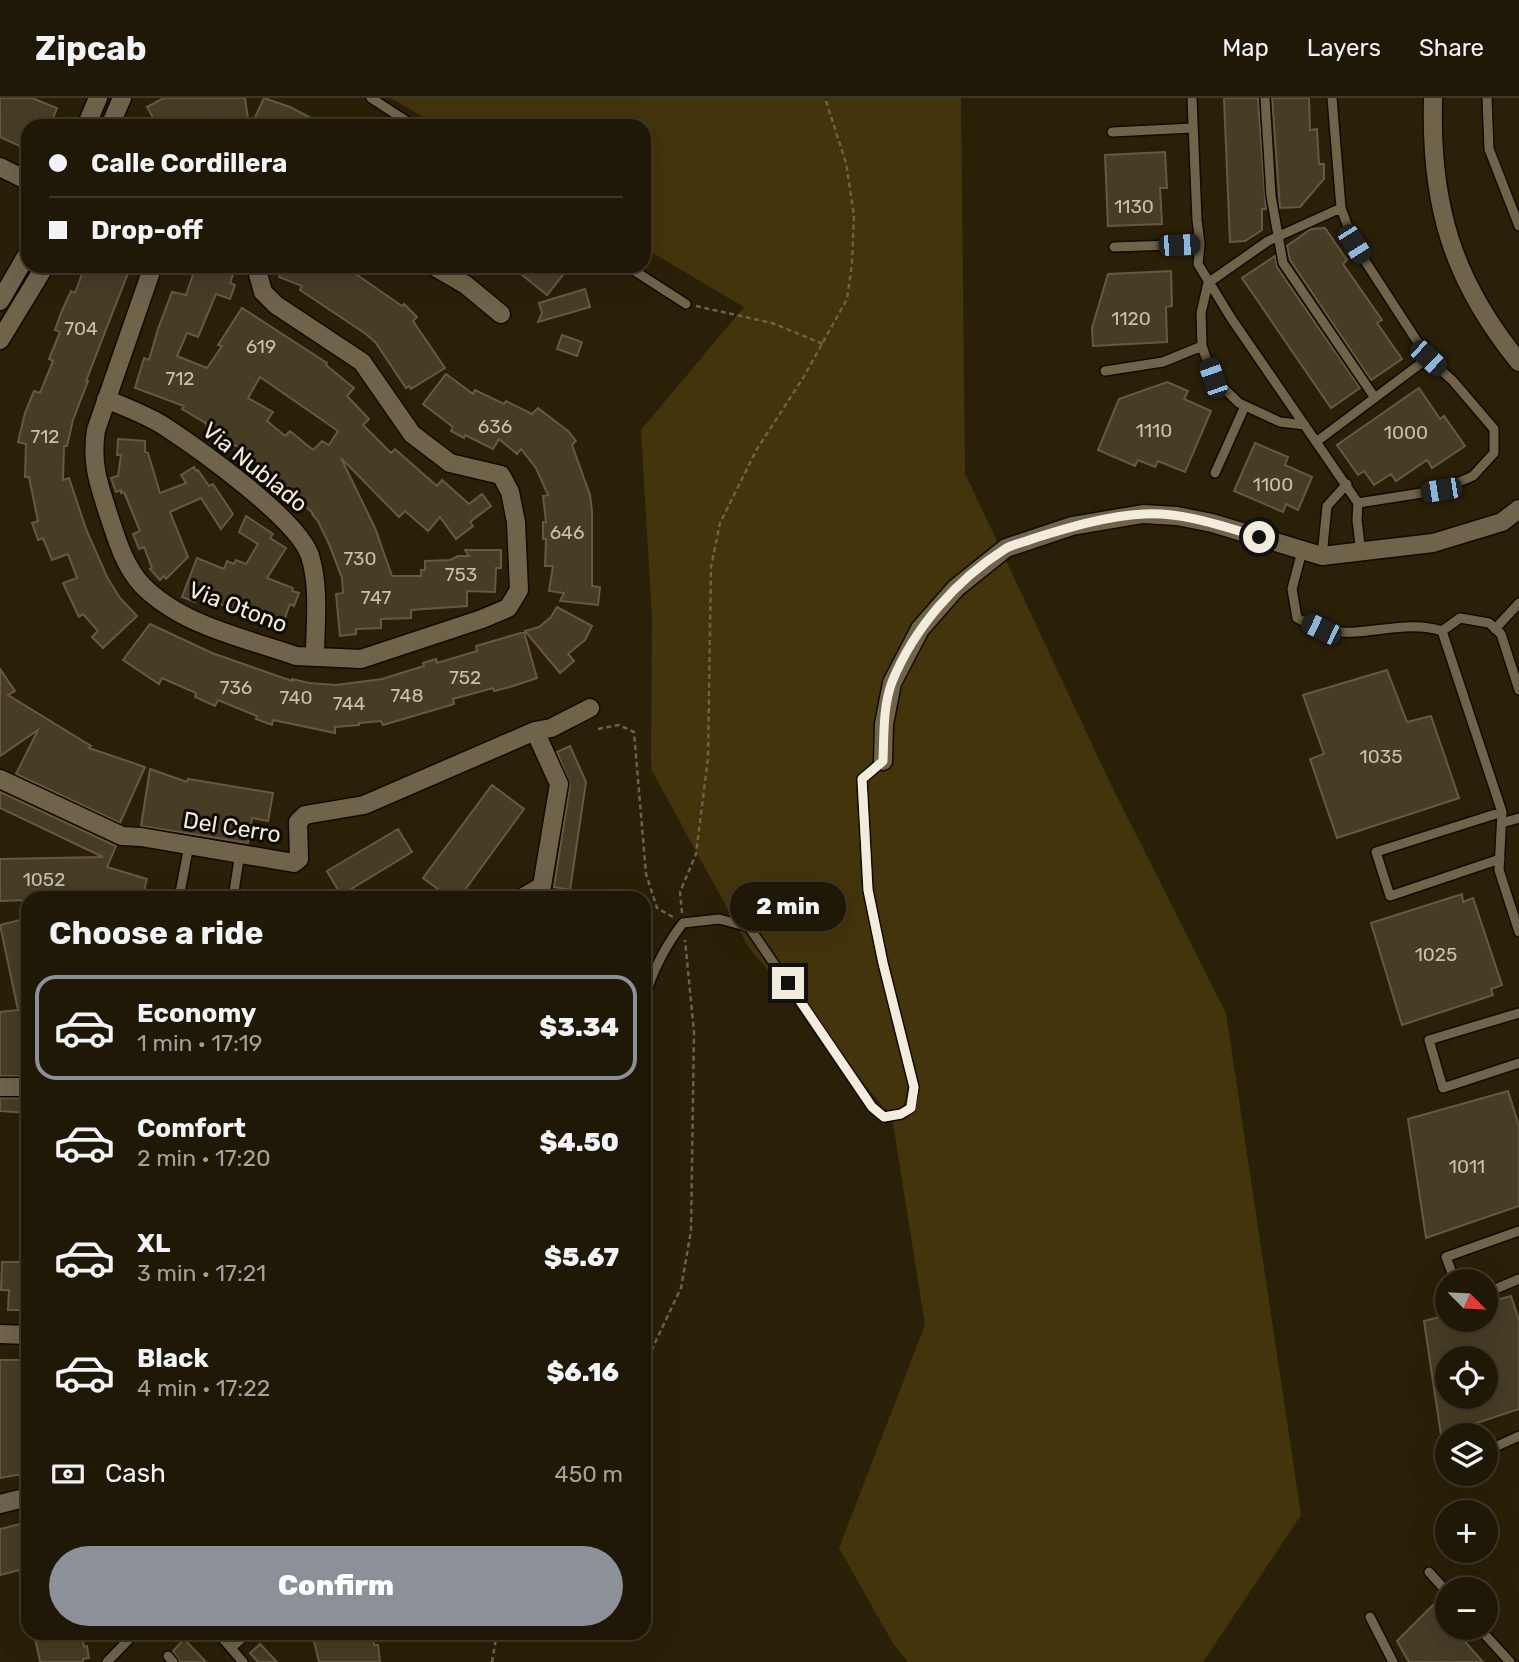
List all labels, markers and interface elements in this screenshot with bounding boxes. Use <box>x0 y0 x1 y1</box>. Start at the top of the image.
text: Zipcab <box>35 29 146 68</box>
text: Map <box>1222 34 1269 62</box>
text: Layers <box>1307 34 1381 62</box>
text: Share <box>1419 34 1484 62</box>
text: Calle Cordillera <box>91 148 287 179</box>
house number: 1130 <box>1114 195 1154 218</box>
text: Drop-off <box>91 215 203 246</box>
car <box>1334 221 1375 267</box>
car <box>1158 234 1201 256</box>
house number: 1120 <box>1111 307 1151 330</box>
house number: 704 <box>64 317 98 340</box>
house number: 619 <box>246 335 276 358</box>
car <box>1406 336 1451 380</box>
car <box>1197 355 1230 401</box>
house number: 712 <box>165 367 195 390</box>
house number: 636 <box>478 415 512 438</box>
street label: Via Nublado <box>197 416 313 518</box>
house number: 1110 <box>1136 419 1172 442</box>
house number: 1000 <box>1384 421 1428 444</box>
house number: 712 <box>30 425 60 448</box>
house number: 1100 <box>1253 473 1293 496</box>
car <box>1419 476 1464 504</box>
house number: 646 <box>550 521 584 544</box>
route start <box>1243 521 1275 553</box>
house number: 730 <box>343 547 377 570</box>
house number: 753 <box>445 563 477 586</box>
street label: Via Otono <box>185 575 291 639</box>
house number: 747 <box>361 586 391 609</box>
car <box>1298 610 1345 648</box>
house number: 752 <box>449 666 481 689</box>
house number: 736 <box>220 676 252 699</box>
house number: 748 <box>391 684 423 707</box>
house number: 740 <box>280 686 312 709</box>
house number: 744 <box>333 692 366 715</box>
house number: 1035 <box>1360 745 1402 768</box>
street label: Del Cerro <box>181 805 283 849</box>
house number: 1052 <box>23 868 65 891</box>
callout: 2 min <box>730 882 846 930</box>
text: 2 min <box>756 892 820 920</box>
text: Choose a ride <box>49 914 263 952</box>
house number: 1025 <box>1415 943 1457 966</box>
route end <box>772 967 804 999</box>
icon: car <box>53 996 116 1059</box>
text: Economy <box>137 998 256 1029</box>
text: $3.34 <box>539 1012 619 1043</box>
text: 1 min · 17:19 <box>137 1029 262 1057</box>
icon: car <box>53 1111 116 1174</box>
text: Comfort <box>137 1113 246 1144</box>
text: $4.50 <box>539 1127 619 1158</box>
text: 2 min · 17:20 <box>137 1144 271 1172</box>
house number: 1011 <box>1449 1155 1485 1178</box>
icon: car <box>53 1226 116 1289</box>
text: XL <box>137 1228 170 1259</box>
text: $5.67 <box>544 1242 619 1273</box>
text: 3 min · 17:21 <box>137 1259 266 1287</box>
north arrow <box>1435 1269 1498 1332</box>
map controls <box>1435 1269 1498 1640</box>
icon: car <box>53 1341 116 1404</box>
text: Black <box>137 1343 209 1374</box>
button: locate <box>1435 1346 1498 1409</box>
text: $6.16 <box>546 1357 619 1388</box>
text: 4 min · 17:22 <box>137 1374 270 1402</box>
button: layers <box>1435 1423 1498 1486</box>
icon: cash <box>49 1455 87 1493</box>
text: Cash <box>105 1458 166 1489</box>
text: 450 m <box>554 1460 623 1488</box>
button: + <box>1435 1500 1498 1563</box>
button: Confirm <box>49 1546 623 1626</box>
button: − <box>1435 1577 1498 1640</box>

